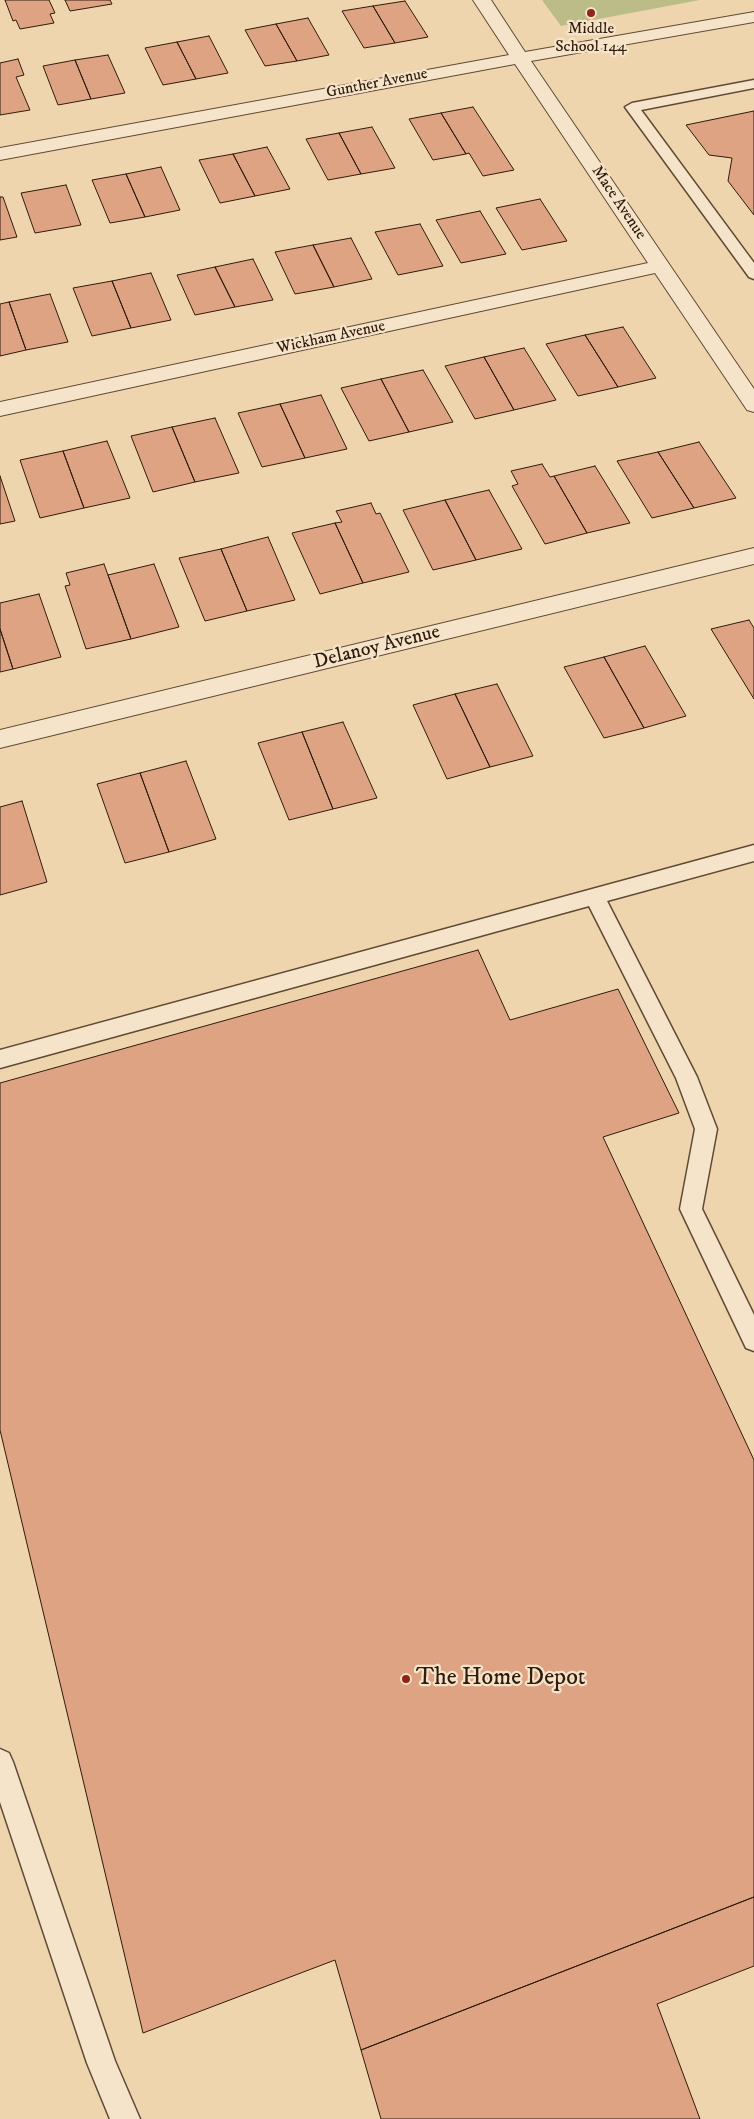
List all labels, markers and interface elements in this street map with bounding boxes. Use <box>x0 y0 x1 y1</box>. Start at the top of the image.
marker: Middle School 144 <box>585 7 597 19</box>
place label: Middle School 144 <box>555 20 627 58</box>
street label: Gunther Avenue <box>325 65 429 103</box>
street label: Mace Avenue <box>586 163 650 243</box>
street label: Wickham Avenue <box>275 317 387 359</box>
street label: Delanoy Avenue <box>311 621 443 675</box>
place label: The Home Depot <box>416 1665 585 1693</box>
marker: The Home Depot <box>400 1673 412 1685</box>

